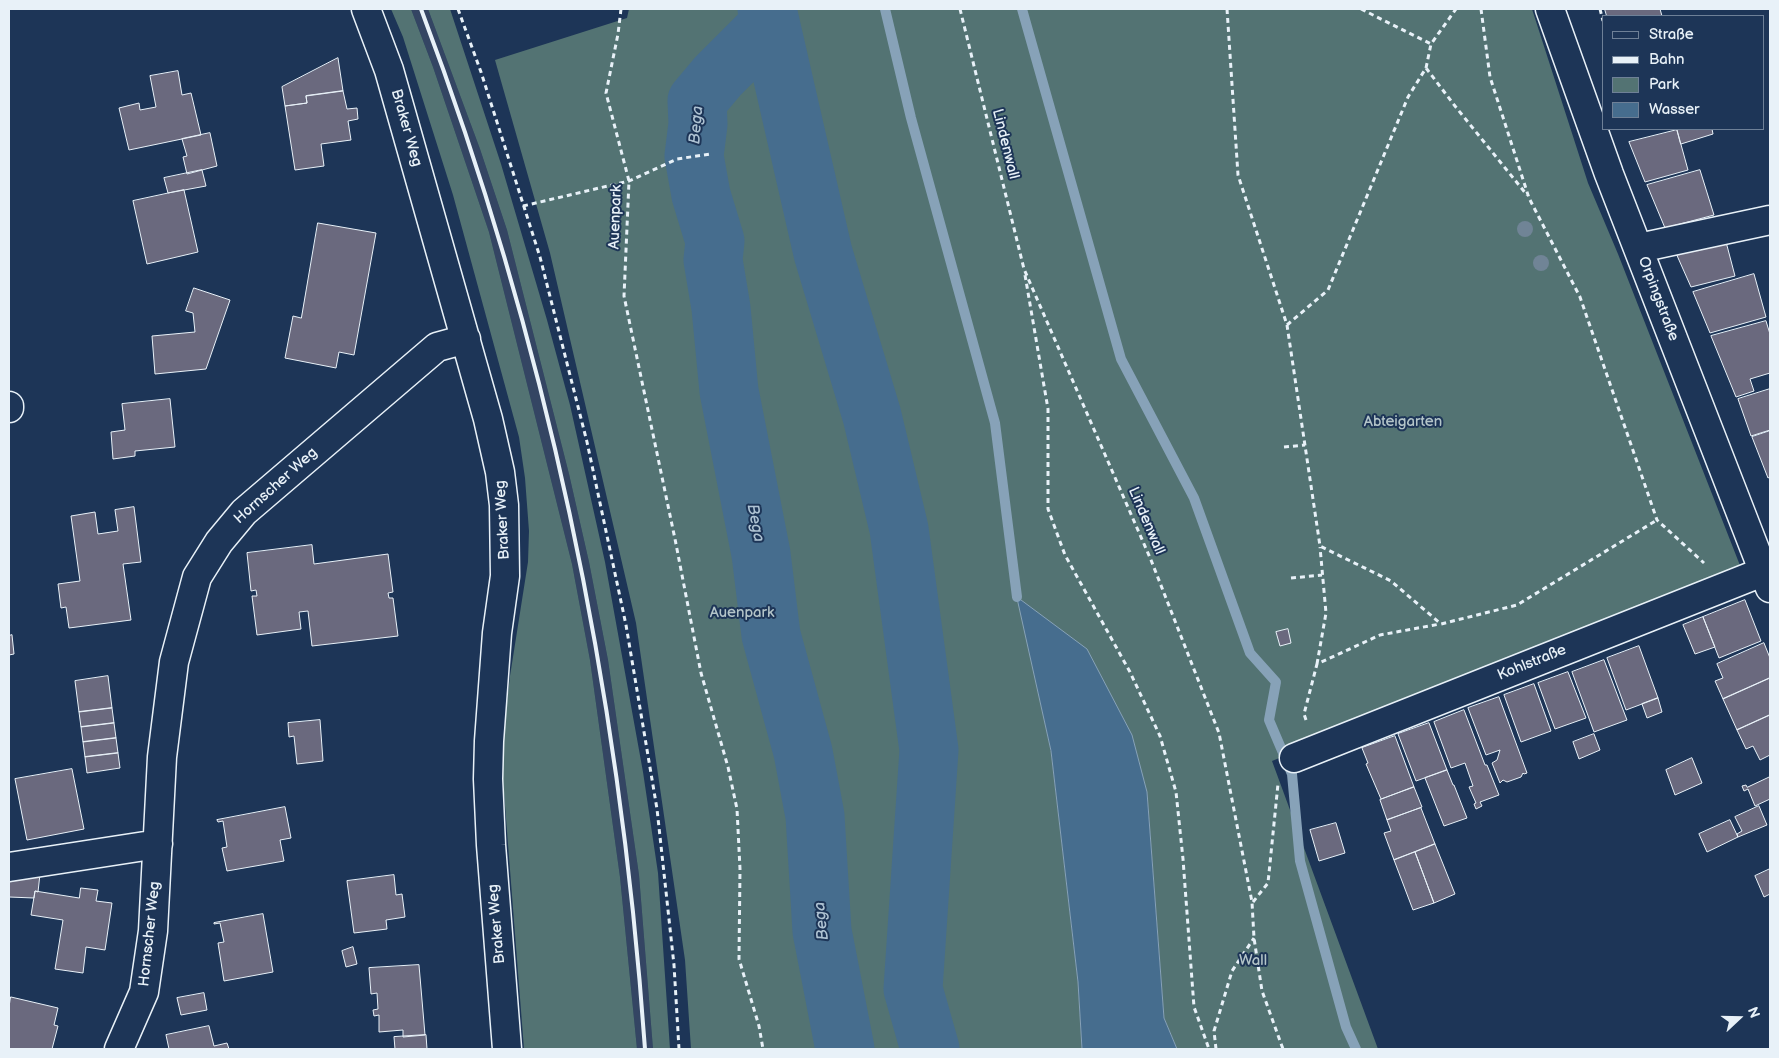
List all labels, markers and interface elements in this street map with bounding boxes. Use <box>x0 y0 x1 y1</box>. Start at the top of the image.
legend <box>1602 15 1764 130</box>
text: Straße <box>1649 25 1694 44</box>
text: Bahn <box>1649 50 1685 69</box>
text: Park <box>1649 75 1679 94</box>
street label: Braker Weg <box>386 87 426 169</box>
text: Wasser <box>1649 100 1699 119</box>
water label: Bega <box>686 105 708 145</box>
street label: Lindenwall <box>988 107 1022 181</box>
street label: Auenpark <box>606 184 626 250</box>
street label: Orpingstraße <box>1634 254 1682 344</box>
park label: Abteigarten <box>1364 413 1442 431</box>
street label: Hornscher Weg <box>231 444 321 528</box>
street label: Braker Weg <box>492 480 514 560</box>
street label: Lindenwall <box>1124 485 1168 557</box>
water label: Bega <box>742 502 768 544</box>
park label: Auenpark <box>710 604 774 622</box>
street label: Kohlstraße <box>1495 641 1569 685</box>
street label: Hornscher Weg <box>136 880 164 988</box>
street label: Braker Weg <box>485 884 509 964</box>
water label: Bega <box>810 901 834 941</box>
park label: Wall <box>1239 952 1267 970</box>
north arrow <box>1714 993 1764 1043</box>
text: N <box>1744 1004 1763 1020</box>

